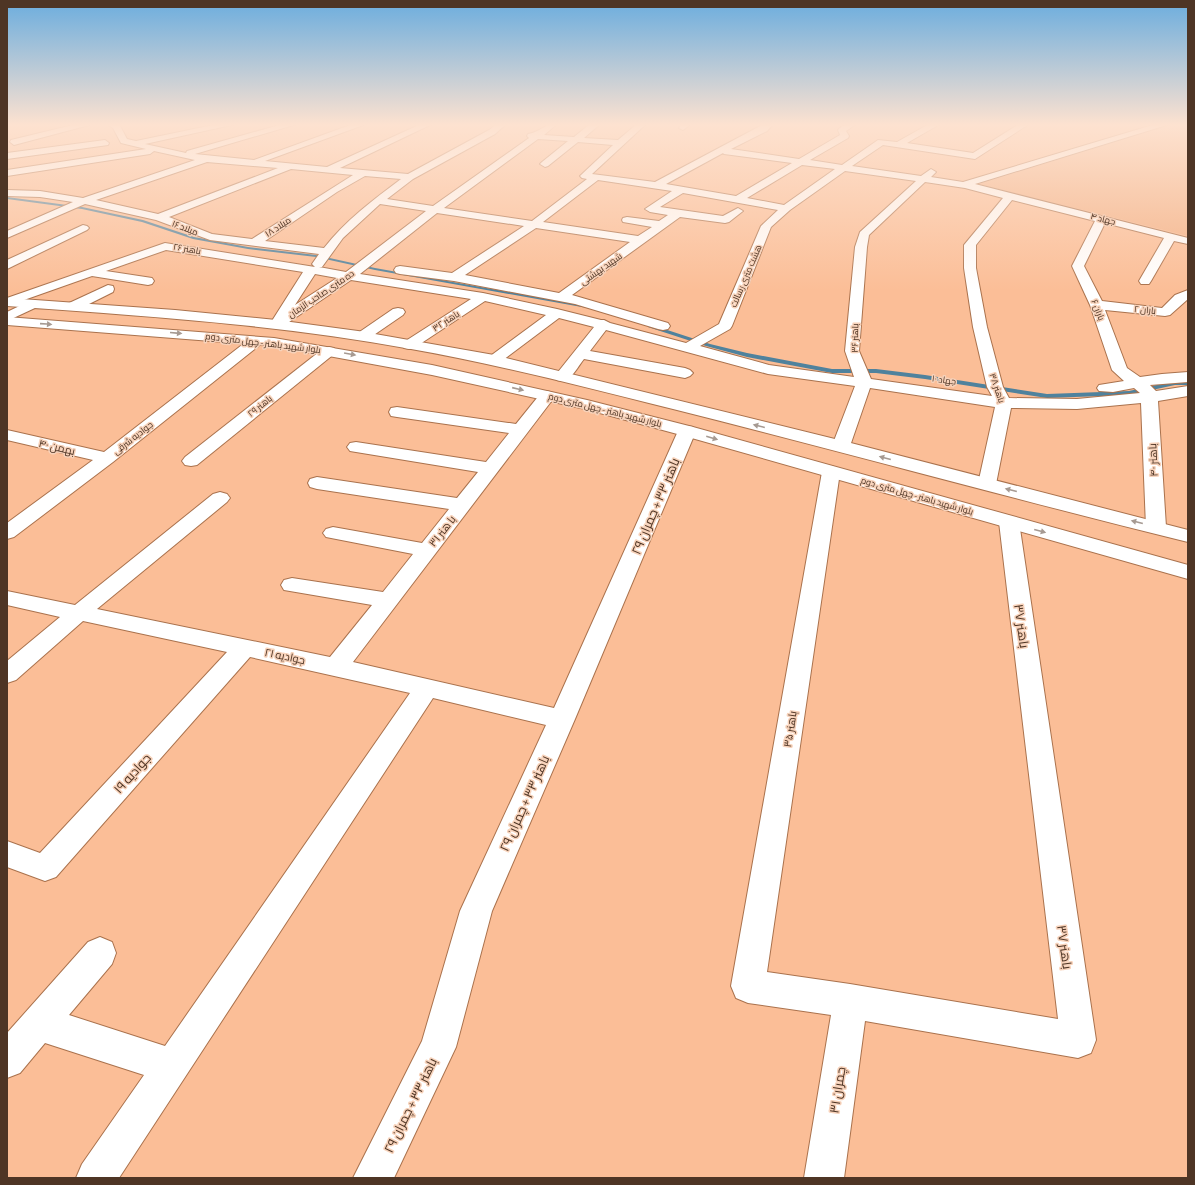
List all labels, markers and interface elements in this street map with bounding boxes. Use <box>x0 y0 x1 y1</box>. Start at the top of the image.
street label: جهاد ۴ <box>1089 212 1116 227</box>
street label: میلاد ۱۸ <box>264 216 293 239</box>
street label: میلاد ۱۶ <box>170 219 199 238</box>
street label: باهنر ۲۶ <box>172 243 202 256</box>
street label: هشت متری رسالت <box>729 244 764 309</box>
street label: شهید بهشتی <box>579 252 624 287</box>
street label: ده متری صاحب الزمان <box>287 269 356 320</box>
street label: باران ۶ <box>1089 298 1106 322</box>
street label: باران ۲ <box>1134 305 1156 316</box>
street label: باهنر ۳۲ <box>431 310 461 333</box>
one-way arrow <box>40 321 52 328</box>
street label: باهنر ۳۶ <box>851 323 860 353</box>
one-way arrow <box>170 330 182 337</box>
street label: بلوار شهید باهنر - چهل متری دوم <box>204 332 321 356</box>
one-way arrow <box>344 352 356 358</box>
street label: باهنر ۳۸ <box>987 372 1006 404</box>
street label: جهاد ۱۰ <box>931 374 957 387</box>
one-way arrow <box>512 387 525 393</box>
street label: بلوار شهید باهنر - چهل متری دوم <box>547 392 663 430</box>
street label: باهنر ۲۹ <box>246 394 274 419</box>
street label: جوادیه شرقی <box>112 420 155 457</box>
one-way arrow <box>753 423 765 429</box>
one-way arrow <box>707 435 719 441</box>
street label: بهمن ۴۰ <box>37 438 76 458</box>
street label: باهنر ۴۰ <box>1147 443 1161 477</box>
one-way arrow <box>879 455 891 461</box>
street label: باهنر ۳۳ + چمران ۲۹ <box>630 456 684 558</box>
street label: بلوار شهید باهنر - چهل متری دوم <box>859 476 974 518</box>
one-way arrow <box>1005 487 1017 493</box>
street label: با هنر ۳۱ <box>427 514 459 549</box>
one-way arrow <box>1131 519 1143 525</box>
one-way arrow <box>1034 528 1046 534</box>
street label: باهنر ۳۷ <box>1011 603 1030 649</box>
street label: جوادیه ۲۱ <box>263 647 306 667</box>
street label: باهنر ۳۵ <box>782 710 800 748</box>
street label: جوادیه ۱۹ <box>112 752 154 796</box>
street label: باهنر ۳۳ + چمران ۲۹ <box>498 754 554 854</box>
street label: باهنر ۳۷ <box>1054 924 1073 970</box>
street label: باهنر ۳۳ + چمران ۲۹ <box>383 1056 442 1156</box>
street label: چمران ۳۱ <box>828 1066 851 1115</box>

